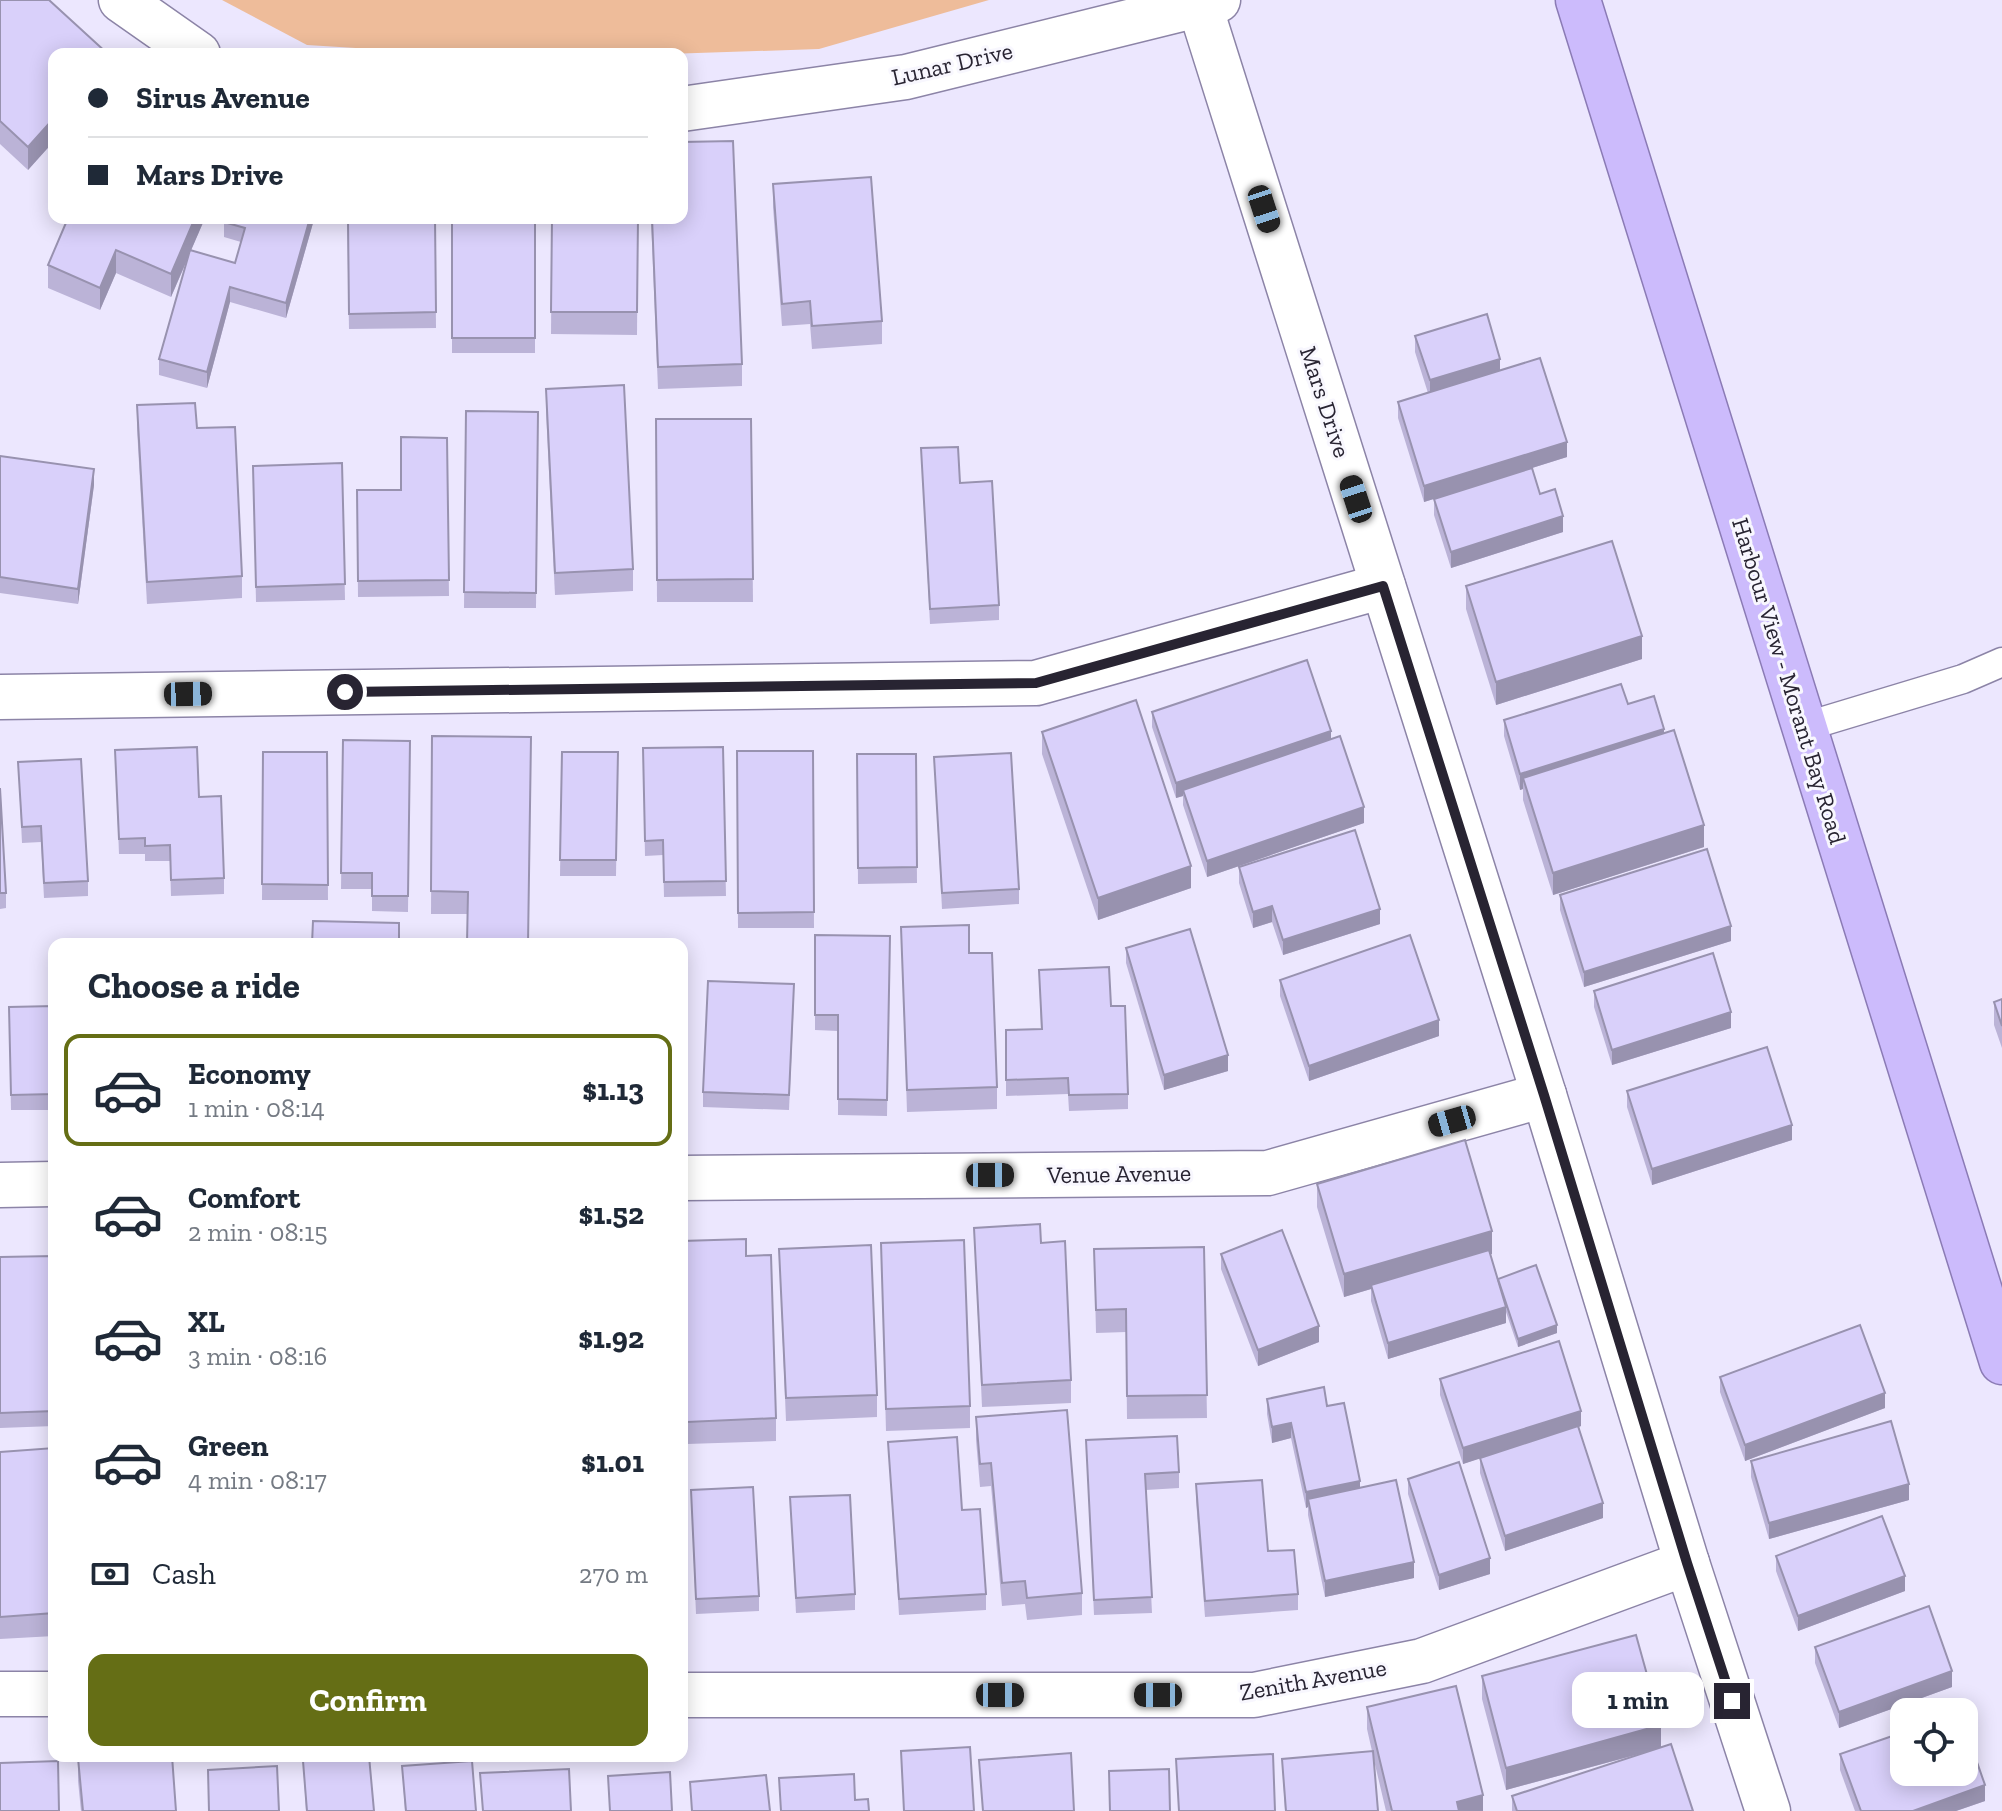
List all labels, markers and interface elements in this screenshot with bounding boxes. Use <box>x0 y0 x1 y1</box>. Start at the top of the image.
street label: Lunar Drive <box>889 36 1015 92</box>
text: Sirus Avenue <box>136 80 310 116</box>
text: Mars Drive <box>136 157 283 193</box>
car <box>1245 182 1283 236</box>
street label: Mars Drive <box>1294 343 1357 461</box>
car <box>1337 472 1375 526</box>
street label: Harbour View - Morant Bay Road <box>1726 514 1853 847</box>
route start <box>327 674 363 710</box>
car <box>164 682 212 706</box>
text: Choose a ride <box>88 964 300 1007</box>
icon: car <box>92 1054 164 1126</box>
text: Economy <box>188 1056 311 1092</box>
text: $1.13 <box>582 1072 644 1108</box>
text: 1 min · 08:14 <box>188 1092 325 1124</box>
car <box>1426 1103 1478 1139</box>
street label: Venue Avenue <box>1045 1158 1191 1189</box>
car <box>966 1163 1014 1187</box>
icon: car <box>92 1178 164 1250</box>
text: Comfort <box>188 1180 300 1216</box>
text: $1.52 <box>579 1196 644 1232</box>
text: 2 min · 08:15 <box>188 1216 328 1248</box>
icon: car <box>92 1302 164 1374</box>
text: XL <box>188 1304 225 1340</box>
text: $1.92 <box>578 1320 644 1356</box>
text: 3 min · 08:16 <box>188 1340 327 1372</box>
icon: car <box>92 1426 164 1498</box>
text: Green <box>188 1428 268 1464</box>
text: $1.01 <box>581 1444 644 1480</box>
text: 4 min · 08:17 <box>188 1464 327 1496</box>
icon: cash <box>88 1552 132 1596</box>
text: Cash <box>152 1556 216 1592</box>
text: 270 m <box>579 1558 648 1590</box>
street label: Zenith Avenue <box>1237 1652 1389 1707</box>
button: Confirm <box>88 1654 648 1746</box>
callout: 1 min <box>1572 1673 1704 1729</box>
car <box>976 1683 1024 1707</box>
car <box>1134 1683 1182 1707</box>
route end <box>1714 1683 1750 1719</box>
text: 1 min <box>1607 1684 1669 1716</box>
map controls <box>1890 1698 1978 1786</box>
button: locate <box>1890 1698 1978 1786</box>

